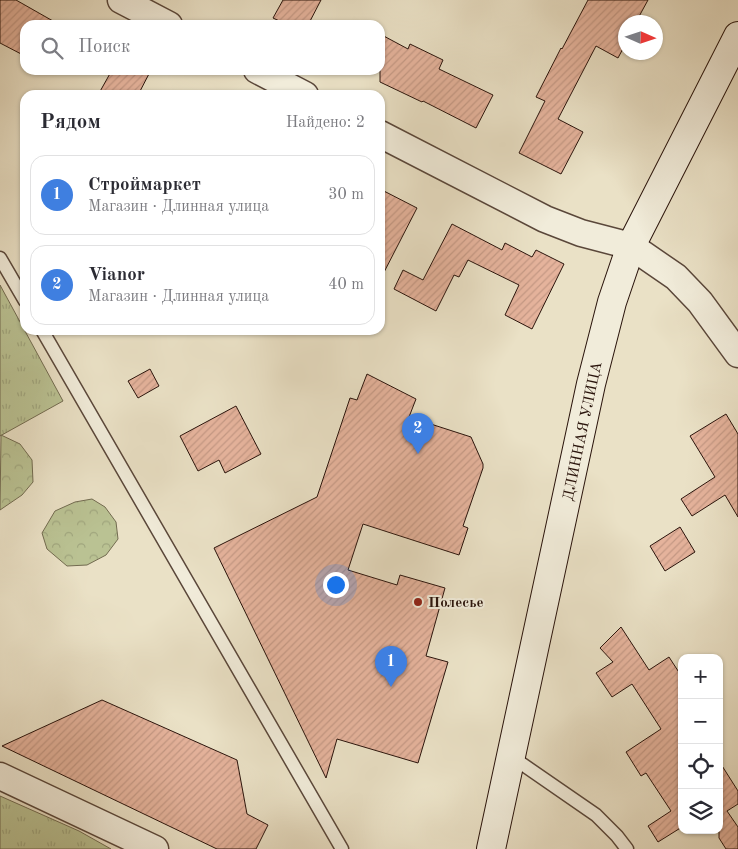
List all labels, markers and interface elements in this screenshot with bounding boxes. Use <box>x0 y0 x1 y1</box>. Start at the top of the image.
north arrow <box>618 15 663 60</box>
search box <box>20 20 385 75</box>
icon: search <box>38 34 66 62</box>
text: Поиск <box>78 38 130 57</box>
text: Рядом <box>40 112 101 133</box>
text: Найдено: 2 <box>286 115 365 131</box>
text: Строймаркет <box>88 176 201 195</box>
text: 1 <box>52 187 62 203</box>
text: 30 m <box>328 187 364 203</box>
text: Магазин · Длинная улица <box>88 199 269 215</box>
text: Vianor <box>88 266 145 285</box>
text: 2 <box>52 277 62 293</box>
text: 40 m <box>328 277 364 293</box>
text: Магазин · Длинная улица <box>88 289 269 305</box>
street label: ДЛИННАЯ УЛИЦА <box>561 360 606 502</box>
pin: 2 <box>402 413 434 454</box>
your location <box>323 572 349 598</box>
marker: Полесье <box>412 596 424 608</box>
place label: Полесье <box>428 596 484 611</box>
pin: 1 <box>375 646 407 687</box>
map controls <box>678 654 723 834</box>
button: + <box>678 654 723 699</box>
button: − <box>678 699 723 744</box>
button: locate <box>678 744 723 789</box>
button: layers <box>678 789 723 834</box>

